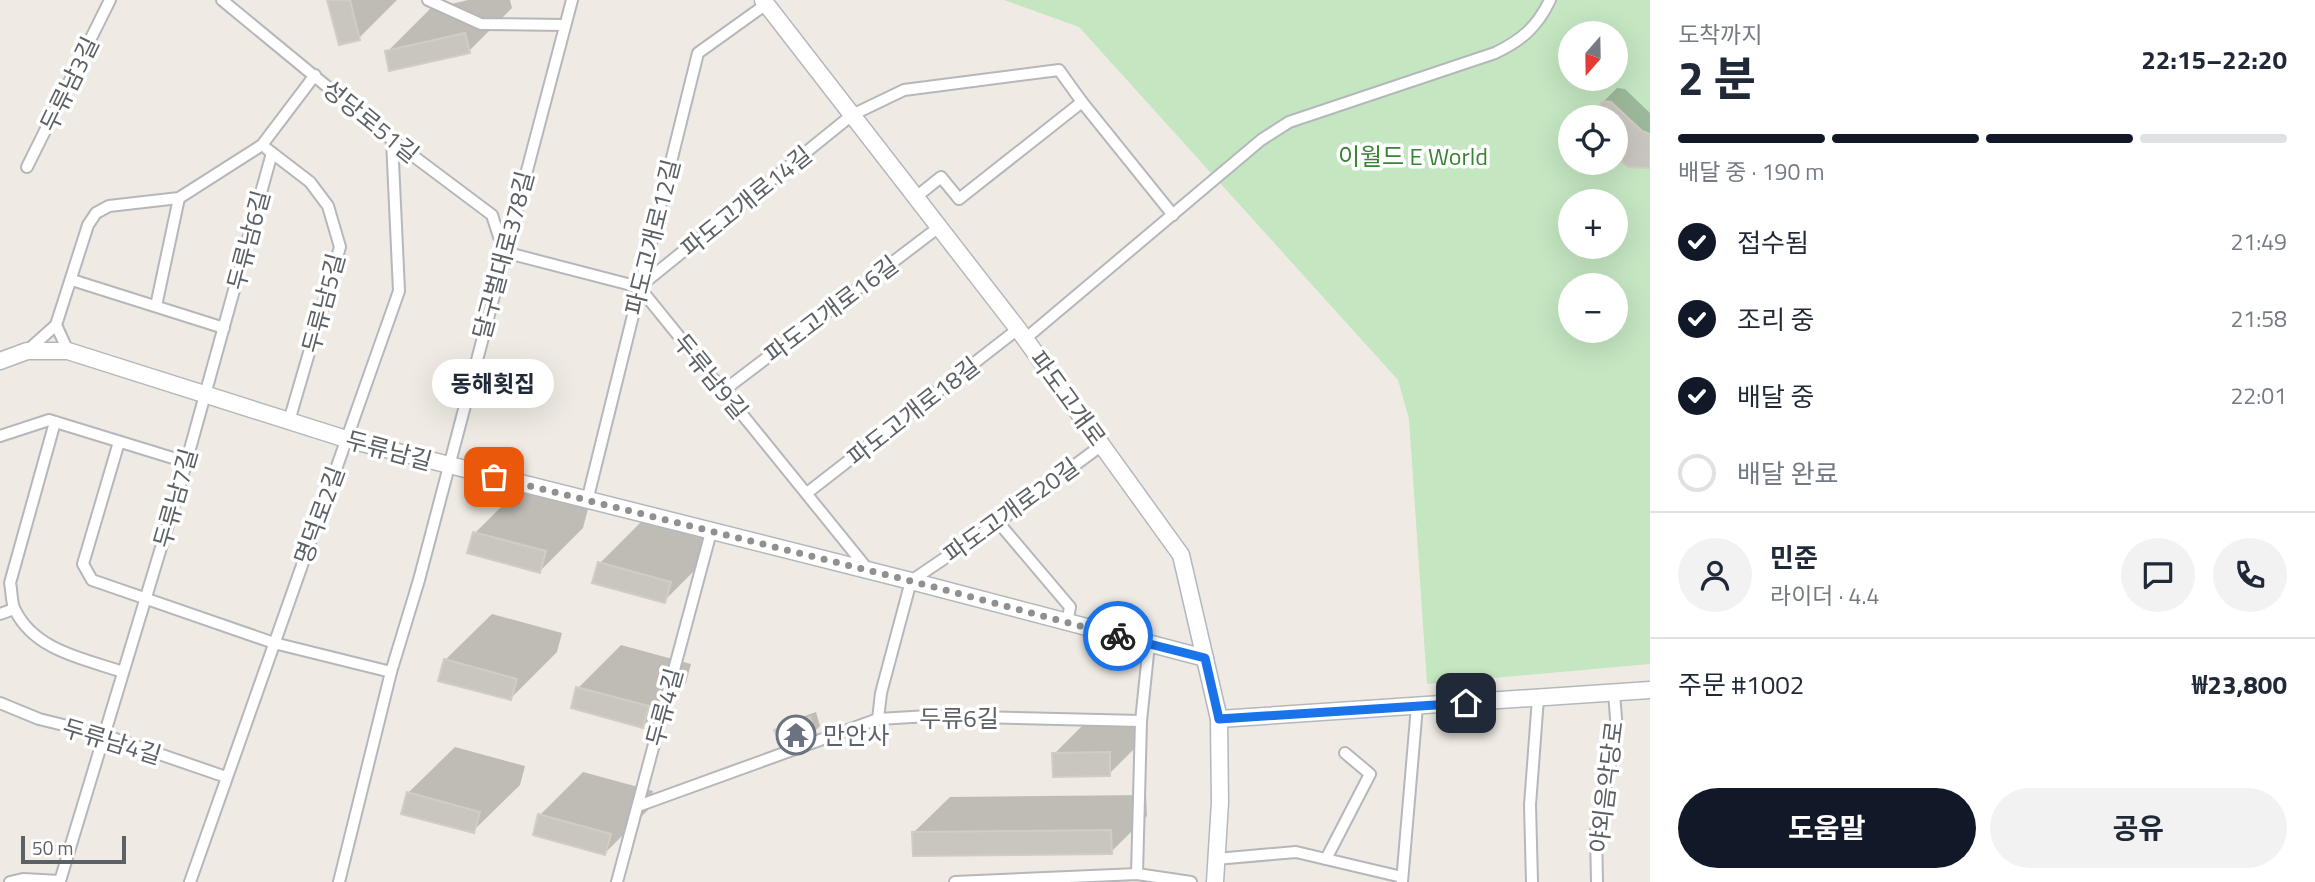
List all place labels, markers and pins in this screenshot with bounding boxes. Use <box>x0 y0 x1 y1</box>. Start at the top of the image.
callout: 동해횟집 <box>433 358 555 407</box>
pin <box>464 447 524 507</box>
pin <box>1436 673 1496 733</box>
temple icon: 만안사 <box>775 714 817 756</box>
place label: 만안사 <box>823 717 889 753</box>

